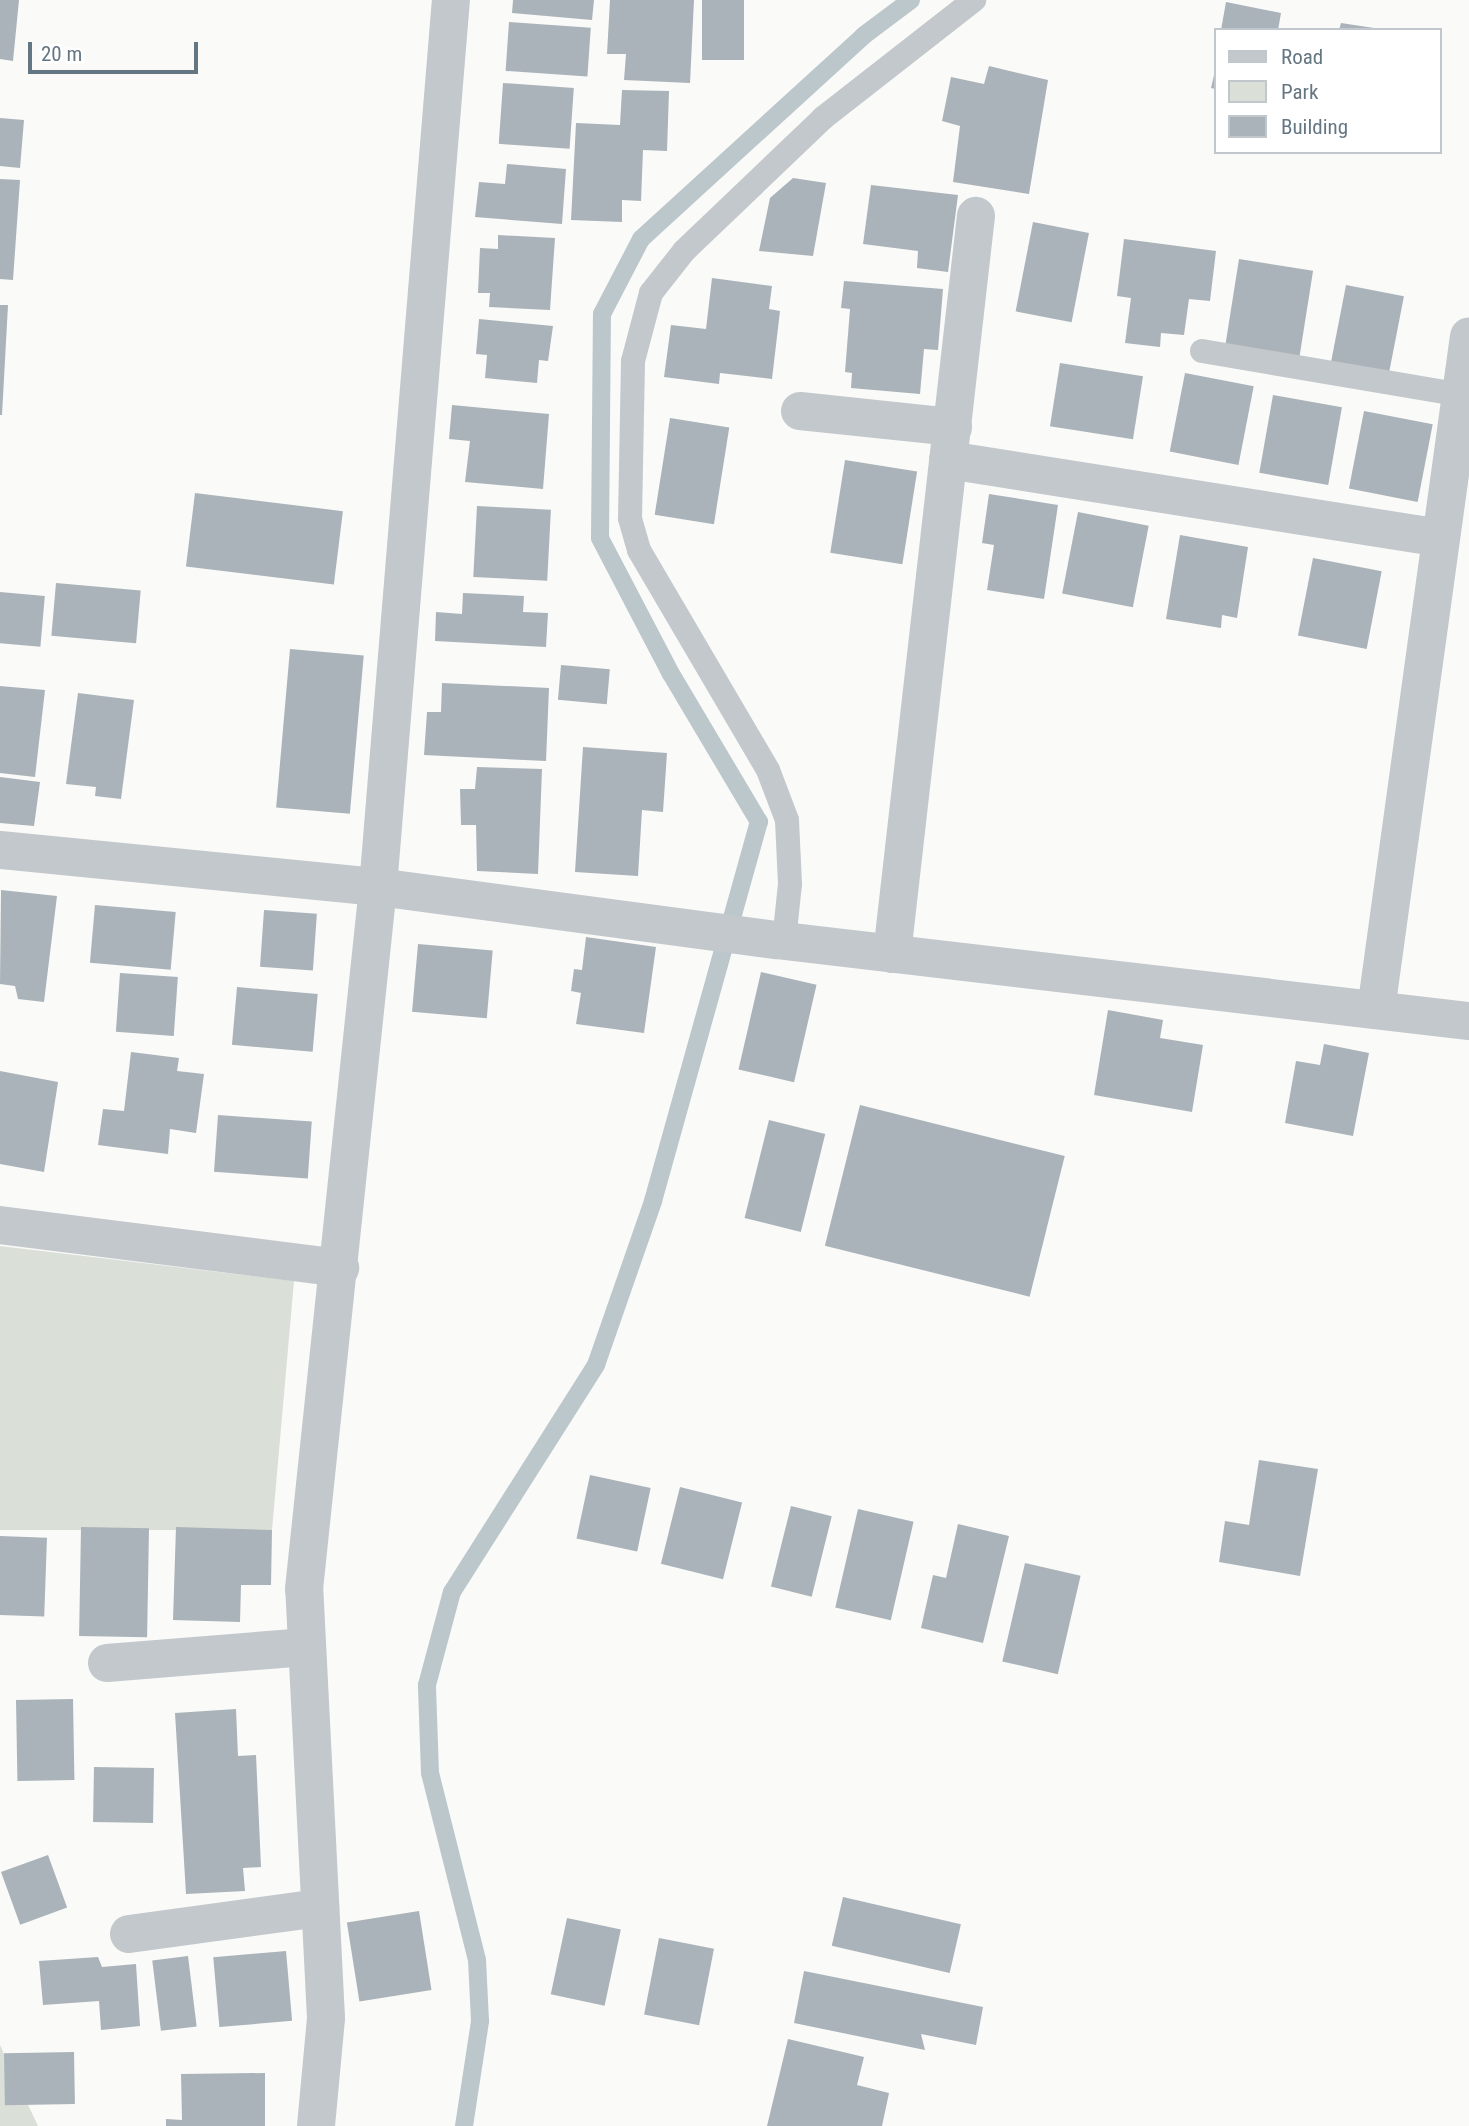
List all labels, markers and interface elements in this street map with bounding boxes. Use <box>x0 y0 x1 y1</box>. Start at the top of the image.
scale bar <box>32 28 201 72</box>
legend <box>1214 28 1441 154</box>
text: 20 m <box>41 42 82 66</box>
text: Road <box>1281 45 1323 69</box>
text: Park <box>1281 80 1318 104</box>
text: Building <box>1281 115 1348 139</box>

